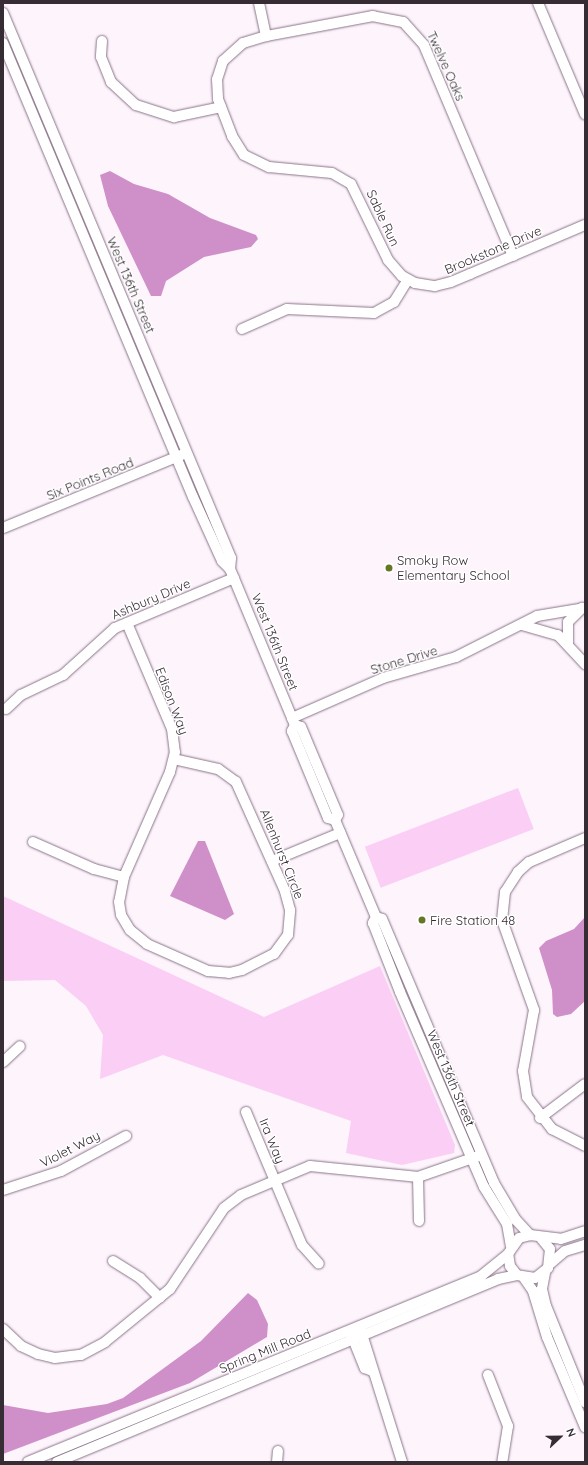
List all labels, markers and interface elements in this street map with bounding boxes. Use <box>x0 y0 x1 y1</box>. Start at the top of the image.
street label: Twelve Oaks <box>424 29 468 103</box>
street label: Sable Run <box>363 187 403 249</box>
street label: Brookstone Drive <box>442 223 544 277</box>
street label: West 136th Street <box>104 234 158 336</box>
street label: Six Points Road <box>44 454 136 504</box>
place label: Smoky Row Elementary School <box>397 553 510 584</box>
marker: Smoky Row Elementary School <box>384 563 394 573</box>
street label: Ashbury Drive <box>109 575 193 623</box>
street label: West 136th Street <box>248 591 302 693</box>
street label: Stone Drive <box>369 642 439 678</box>
street label: Edison Way <box>152 665 192 737</box>
street label: Allenhurst Circle <box>257 807 307 901</box>
place label: Fire Station 48 <box>430 912 515 928</box>
marker: Fire Station 48 <box>417 915 427 925</box>
street label: West 136th Street <box>424 1027 478 1129</box>
street label: Ira Way <box>256 1116 288 1166</box>
street label: Violet Way <box>37 1127 103 1171</box>
street label: Spring Mill Road <box>217 1326 313 1376</box>
north arrow <box>540 1417 580 1457</box>
text: N <box>563 1426 579 1439</box>

